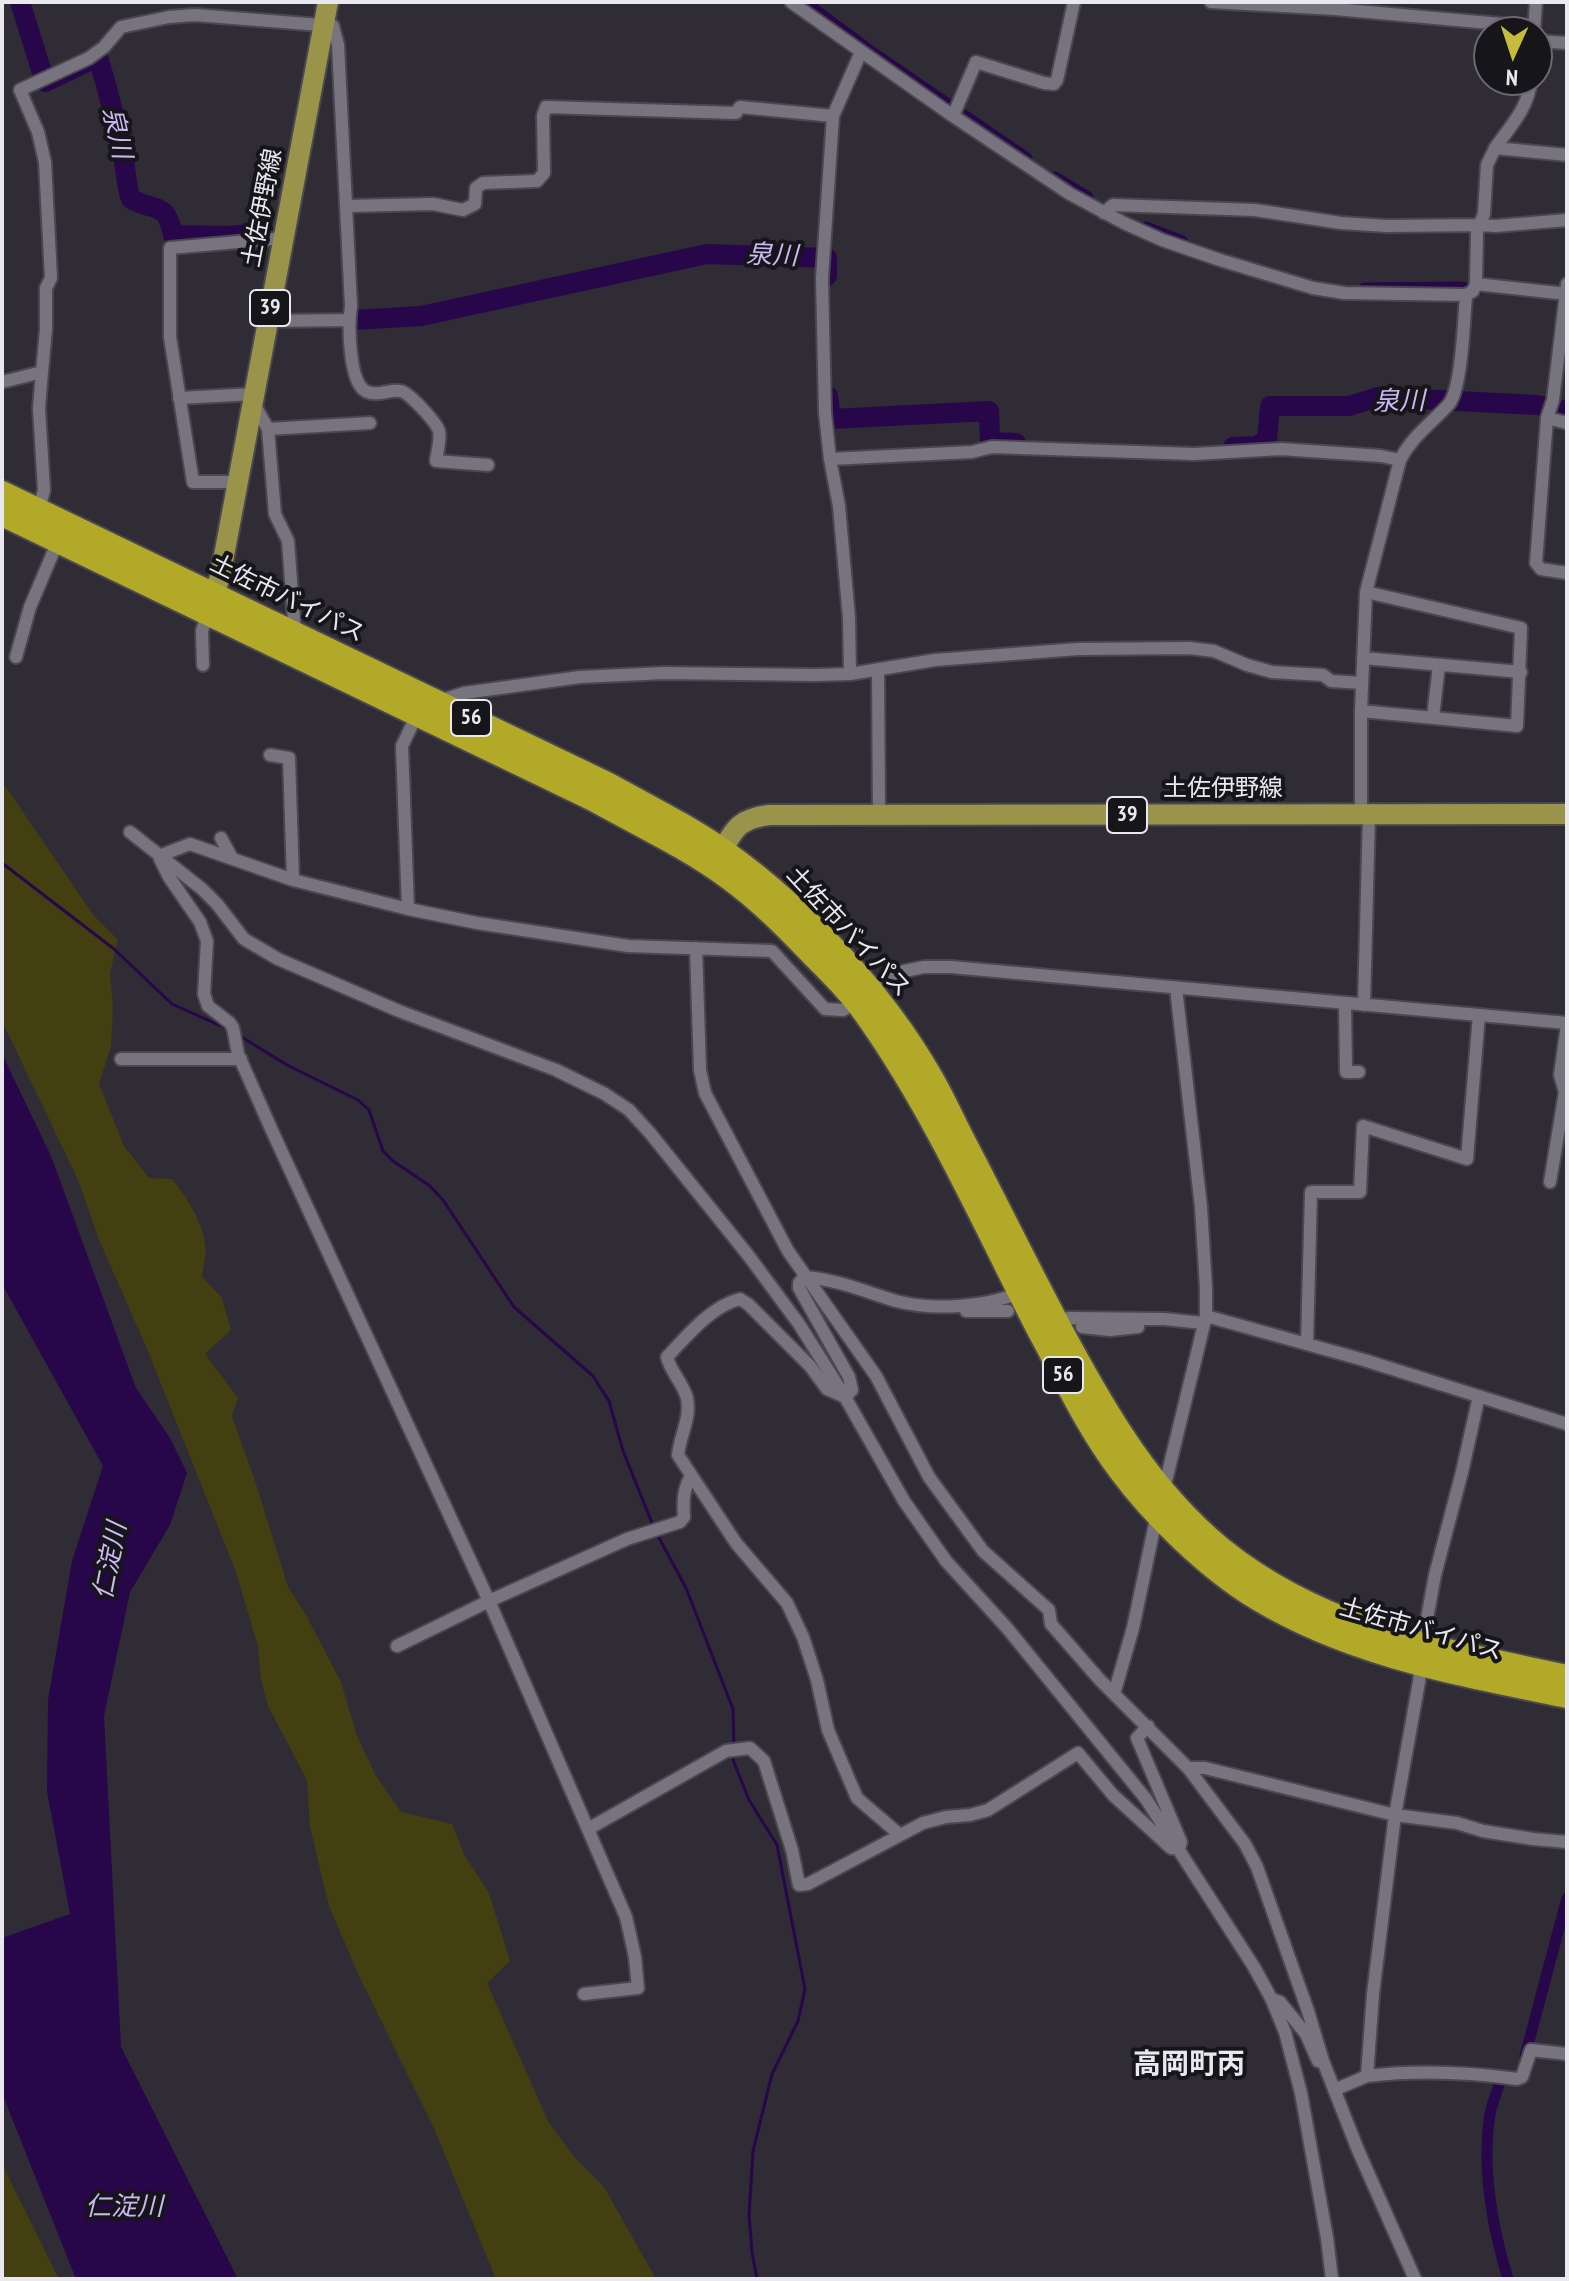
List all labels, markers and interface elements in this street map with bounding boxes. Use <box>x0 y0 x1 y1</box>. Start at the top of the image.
north arrow <box>1473 16 1553 96</box>
text: N <box>1505 64 1519 92</box>
water label: 泉川 <box>95 104 137 162</box>
street label: 土佐伊野線 <box>237 146 289 270</box>
water label: 泉川 <box>745 240 799 272</box>
road number: 39 <box>250 290 290 326</box>
water label: 泉川 <box>1373 386 1425 418</box>
street label: 土佐市バイパス <box>205 549 369 649</box>
road number: 56 <box>451 700 491 736</box>
street label: 土佐伊野線 <box>1163 775 1283 803</box>
road number: 39 <box>1107 797 1147 833</box>
street label: 土佐市バイパス <box>780 861 916 1003</box>
road number: 56 <box>1043 1357 1083 1393</box>
water label: 仁淀川 <box>88 1520 134 1602</box>
street label: 土佐市バイパス <box>1336 1593 1506 1667</box>
district label: 高岡町丙 <box>1133 2048 1245 2082</box>
water label: 仁淀川 <box>85 2192 163 2224</box>

